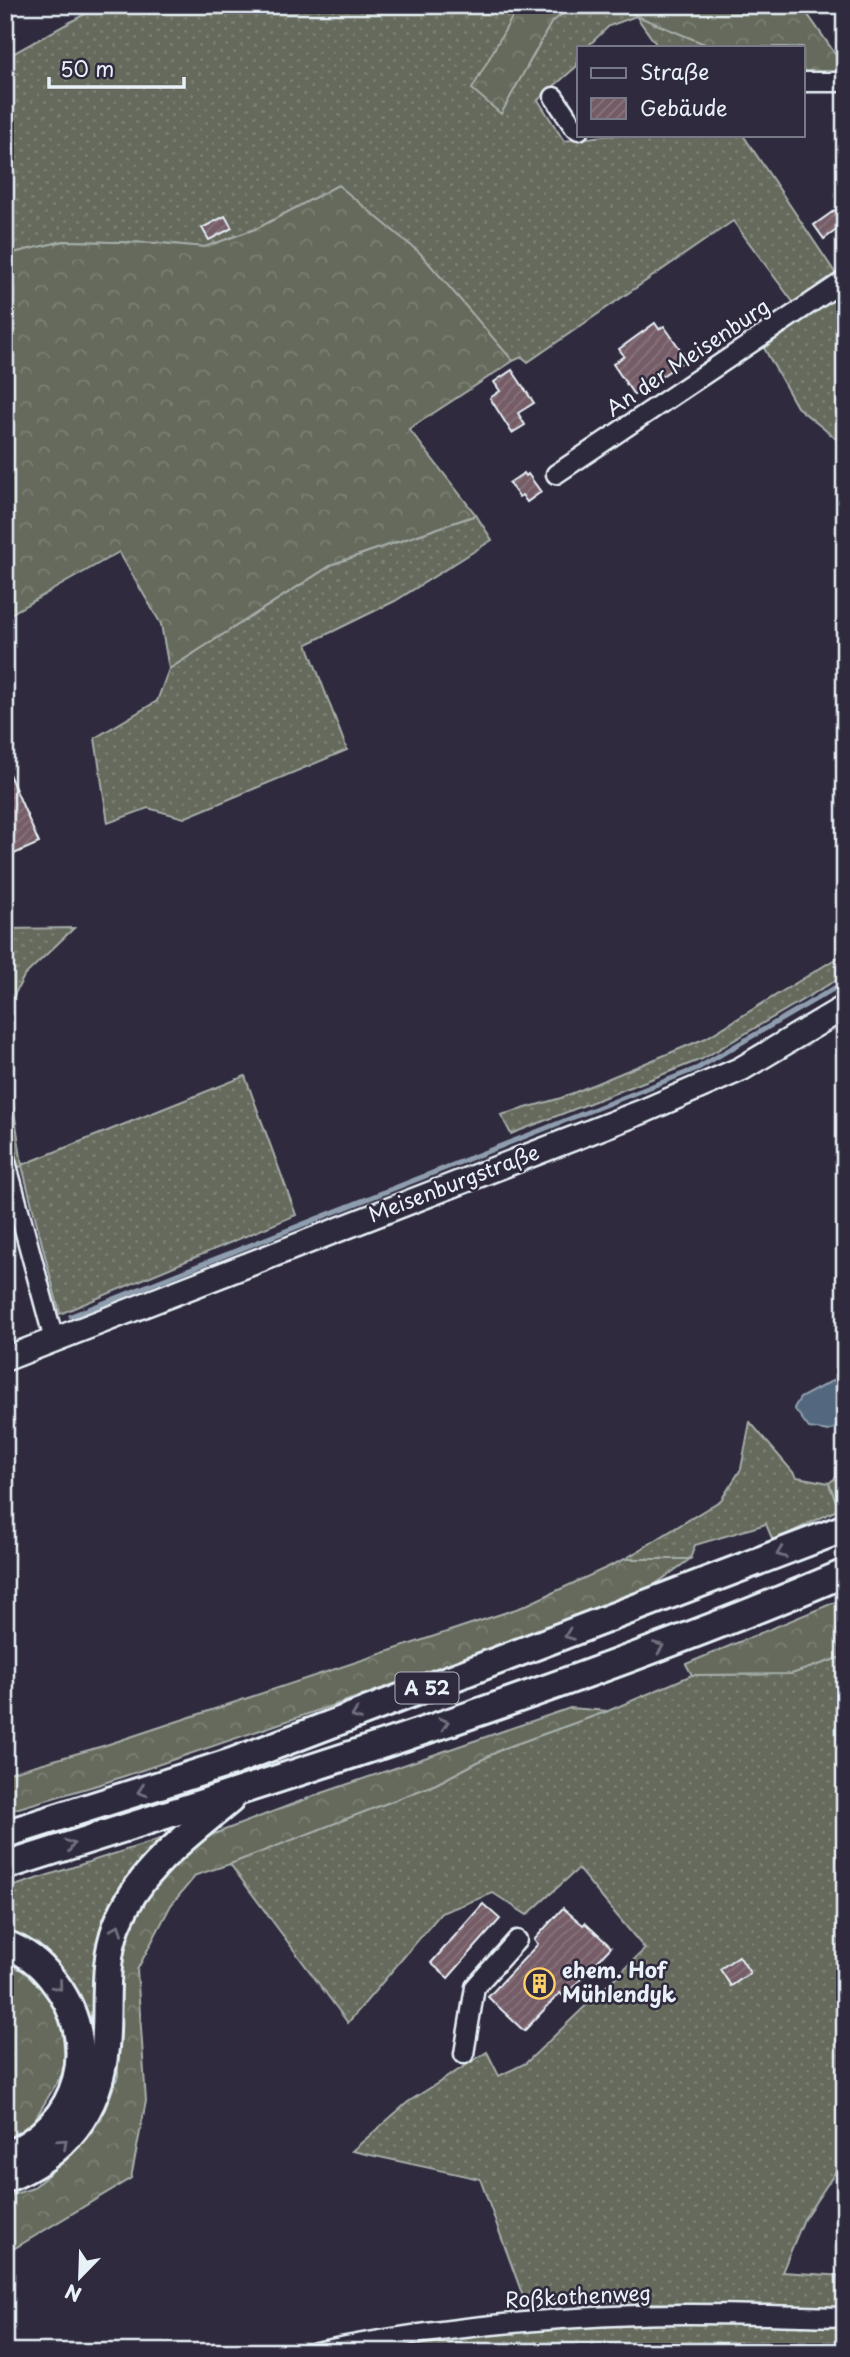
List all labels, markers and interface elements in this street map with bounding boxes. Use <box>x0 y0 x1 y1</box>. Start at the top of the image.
scale bar <box>49 46 184 90</box>
legend <box>577 46 804 136</box>
text: 50 m <box>60 52 114 84</box>
text: Straße <box>640 55 709 87</box>
text: Gebäude <box>640 91 727 123</box>
street label: An der Meisenburg <box>598 289 775 423</box>
street label: Meisenburgstraße <box>363 1135 543 1229</box>
one-way arrow <box>776 1545 788 1559</box>
one-way arrow <box>563 1627 575 1641</box>
one-way arrow <box>652 1642 664 1656</box>
road number: A 52 <box>396 1672 458 1704</box>
one-way arrow <box>350 1707 363 1721</box>
one-way arrow <box>438 1717 450 1731</box>
one-way arrow <box>136 1783 148 1797</box>
one-way arrow <box>64 1839 76 1854</box>
one-way arrow <box>109 1923 123 1935</box>
place label: ehem. Hof Mühlendyk <box>562 1953 677 2009</box>
building icon: ehem. Hof Mühlendyk <box>522 1966 556 2000</box>
one-way arrow <box>50 1977 62 1990</box>
one-way arrow <box>55 2139 68 2152</box>
north arrow <box>46 2242 116 2312</box>
street label: Roßkothenweg <box>504 2275 652 2315</box>
text: N <box>61 2278 85 2309</box>

